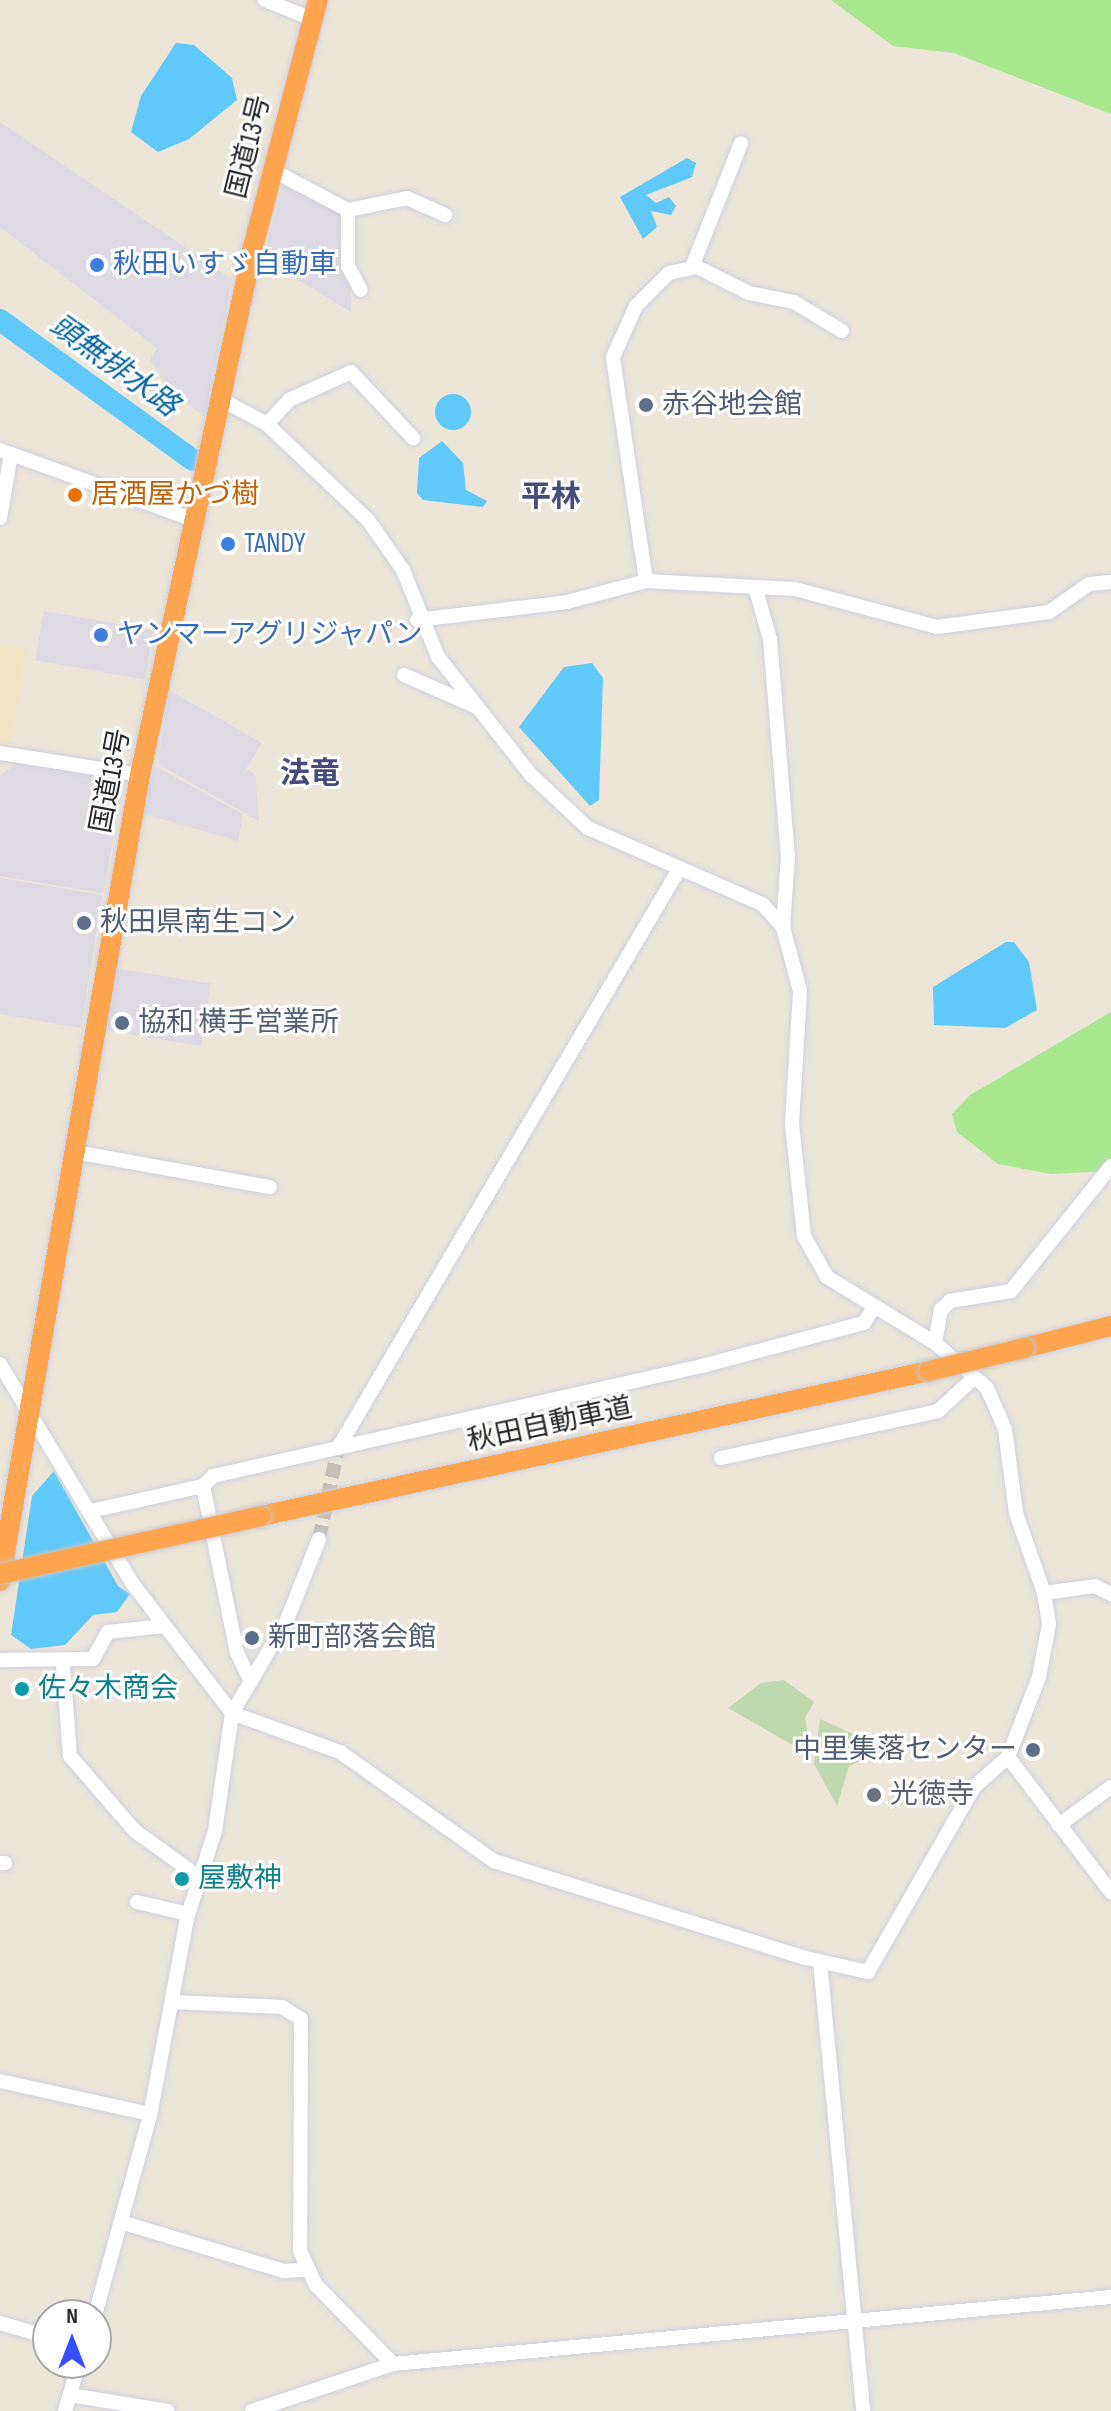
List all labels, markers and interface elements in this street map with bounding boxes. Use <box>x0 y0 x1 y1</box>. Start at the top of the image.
street label: 国道13号 <box>220 92 278 202</box>
place label: 秋田いすゞ自動車 <box>113 248 337 282</box>
marker: 秋田いすゞ自動車 <box>88 256 106 274</box>
water label: 頭無排水路 <box>43 307 185 425</box>
place label: 赤谷地会館 <box>662 388 802 422</box>
marker: 赤谷地会館 <box>637 396 655 414</box>
place label: 居酒屋かづ樹 <box>91 478 259 512</box>
district label: 平林 <box>521 479 581 515</box>
marker: 居酒屋かづ樹 <box>66 486 84 504</box>
place label: TANDY <box>244 527 305 561</box>
marker: TANDY <box>219 535 237 553</box>
place label: ヤンマーアグリジャパン <box>117 618 425 652</box>
marker: ヤンマーアグリジャパン <box>92 626 110 644</box>
street label: 国道13号 <box>84 726 138 836</box>
district label: 法竜 <box>280 756 340 792</box>
place label: 秋田県南生コン <box>100 906 296 940</box>
marker: 秋田県南生コン <box>75 914 93 932</box>
place label: 協和 横手営業所 <box>138 1006 338 1040</box>
marker: 協和 横手営業所 <box>113 1014 131 1032</box>
street label: 秋田自動車道 <box>464 1391 636 1459</box>
place label: 新町部落会館 <box>268 1621 436 1655</box>
marker: 新町部落会館 <box>243 1629 261 1647</box>
place label: 佐々木商会 <box>38 1672 178 1706</box>
marker: 佐々木商会 <box>13 1680 31 1698</box>
place label: 中里集落センター <box>793 1733 1017 1767</box>
marker: 中里集落センター <box>1024 1741 1042 1759</box>
place label: 光徳寺 <box>890 1778 974 1812</box>
marker: 光徳寺 <box>865 1786 883 1804</box>
place label: 屋敷神 <box>198 1862 282 1896</box>
marker: 屋敷神 <box>173 1870 191 1888</box>
north arrow <box>32 2299 112 2379</box>
text: N <box>66 2303 78 2330</box>

